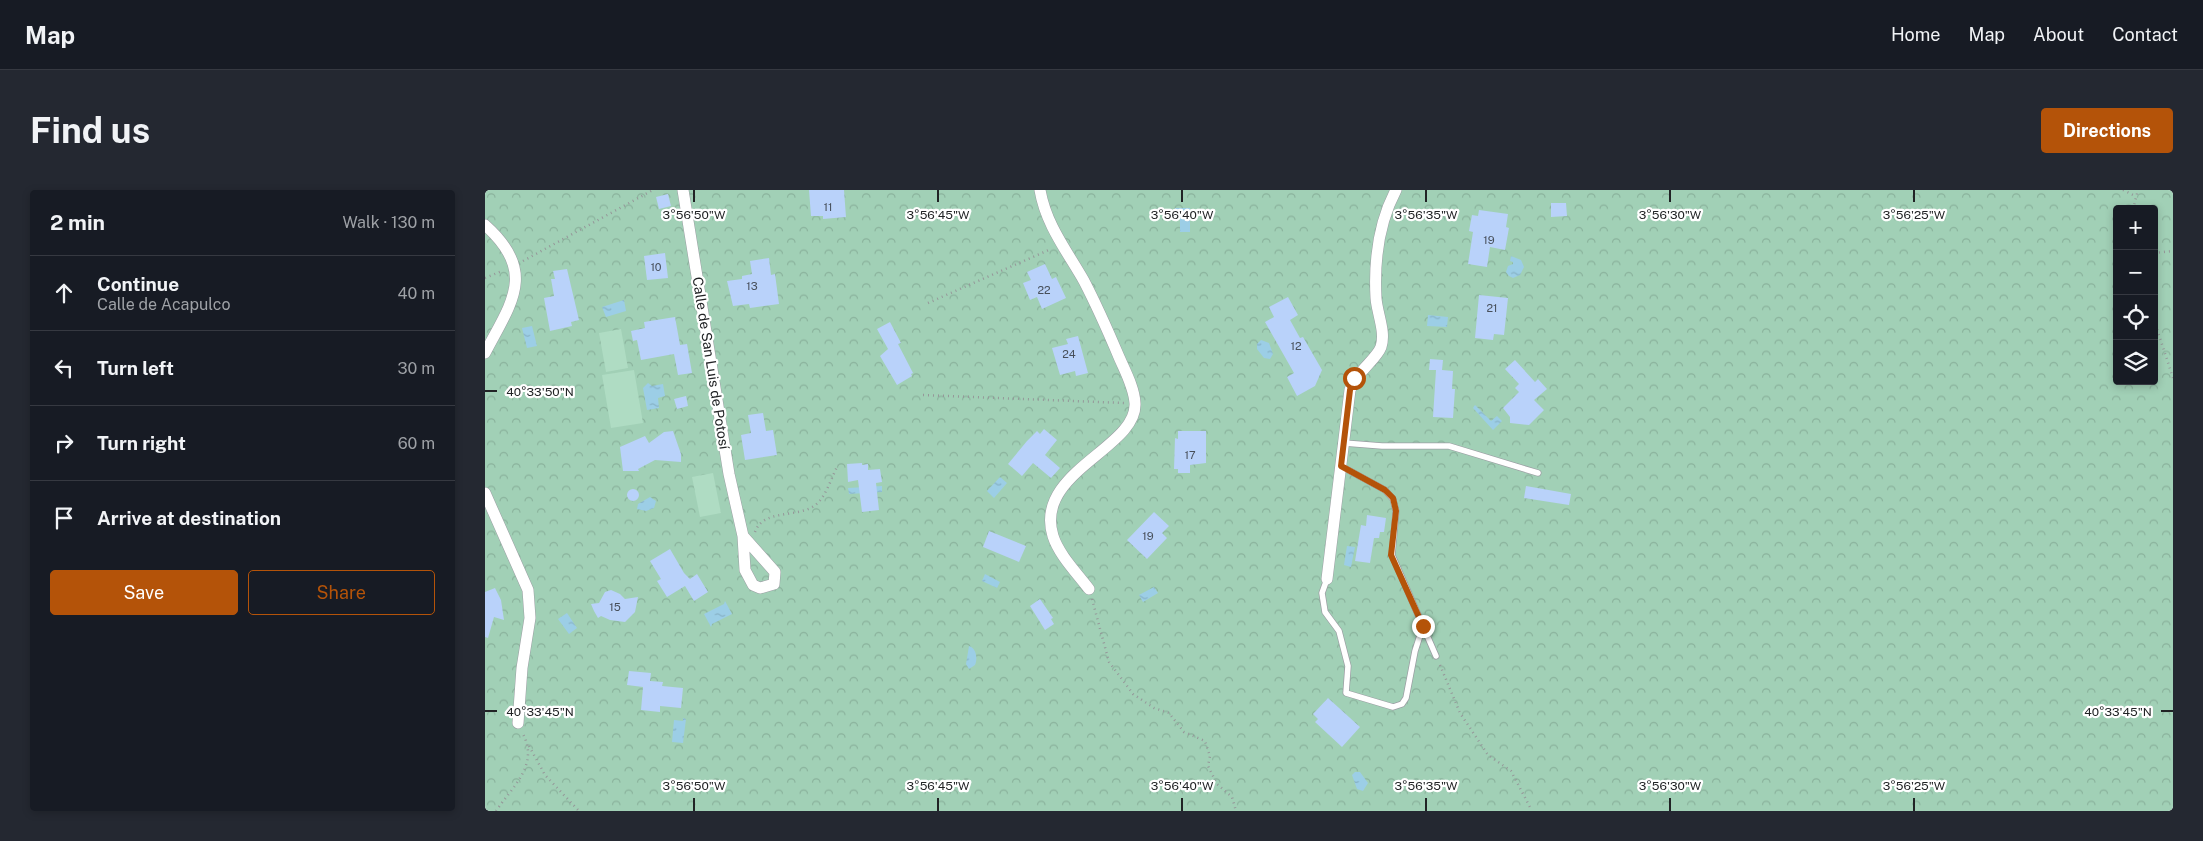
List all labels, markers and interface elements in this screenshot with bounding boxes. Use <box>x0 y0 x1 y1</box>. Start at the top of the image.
text: Map <box>25 21 75 49</box>
text: Home <box>1891 24 1941 45</box>
text: Map <box>1969 24 2005 45</box>
text: About <box>2033 24 2084 45</box>
text: Contact <box>2112 24 2178 45</box>
button: Directions <box>2041 108 2173 153</box>
text: Find us <box>30 110 150 151</box>
house number: 11 <box>824 201 832 213</box>
map controls <box>2113 205 2158 385</box>
button: + <box>2113 205 2158 250</box>
text: 3°56'50"W <box>663 208 726 222</box>
text: 3°56'45"W <box>907 208 970 222</box>
text: 3°56'40"W <box>1151 208 1214 222</box>
text: 3°56'35"W <box>1394 208 1458 222</box>
text: 3°56'30"W <box>1639 208 1702 222</box>
text: 3°56'25"W <box>1883 208 1946 222</box>
text: 2 min <box>50 210 105 235</box>
text: Walk · 130 m <box>342 213 435 232</box>
house number: 19 <box>1483 234 1495 246</box>
button: − <box>2113 250 2158 295</box>
house number: 10 <box>650 261 662 273</box>
text: Continue <box>97 273 179 295</box>
street label: Calle de San Luis de Potosí <box>689 276 733 451</box>
icon: ahead <box>50 279 78 307</box>
house number: 13 <box>746 280 758 292</box>
text: 40 m <box>397 284 435 303</box>
house number: 22 <box>1037 284 1051 296</box>
text: Calle de Acapulco <box>97 295 230 314</box>
button: locate <box>2113 295 2158 340</box>
house number: 21 <box>1486 302 1498 314</box>
house number: 12 <box>1290 340 1302 352</box>
button: layers <box>2113 340 2158 385</box>
house number: 24 <box>1062 348 1076 360</box>
icon: left <box>50 354 78 382</box>
text: Turn left <box>97 357 174 379</box>
text: 30 m <box>398 359 435 378</box>
route start <box>1343 367 1366 390</box>
text: 40°33'50"N <box>506 385 574 399</box>
icon: right <box>50 429 78 457</box>
text: Turn right <box>97 432 186 454</box>
text: 60 m <box>398 434 435 453</box>
house number: 17 <box>1184 449 1196 461</box>
icon: arrive <box>50 504 78 532</box>
text: Arrive at destination <box>97 507 281 529</box>
house number: 19 <box>1142 530 1154 542</box>
button: Save <box>50 570 238 615</box>
button: Share <box>248 570 435 615</box>
house number: 15 <box>609 601 621 613</box>
route end <box>1412 615 1435 638</box>
text: 40°33'45"N <box>506 705 574 719</box>
text: 40°33'45"N <box>2084 705 2152 719</box>
text: 3°56'50"W <box>663 779 726 793</box>
text: 3°56'45"W <box>907 779 970 793</box>
text: 3°56'40"W <box>1151 779 1214 793</box>
text: 3°56'35"W <box>1394 779 1458 793</box>
text: 3°56'30"W <box>1639 779 1702 793</box>
text: 3°56'25"W <box>1883 779 1946 793</box>

